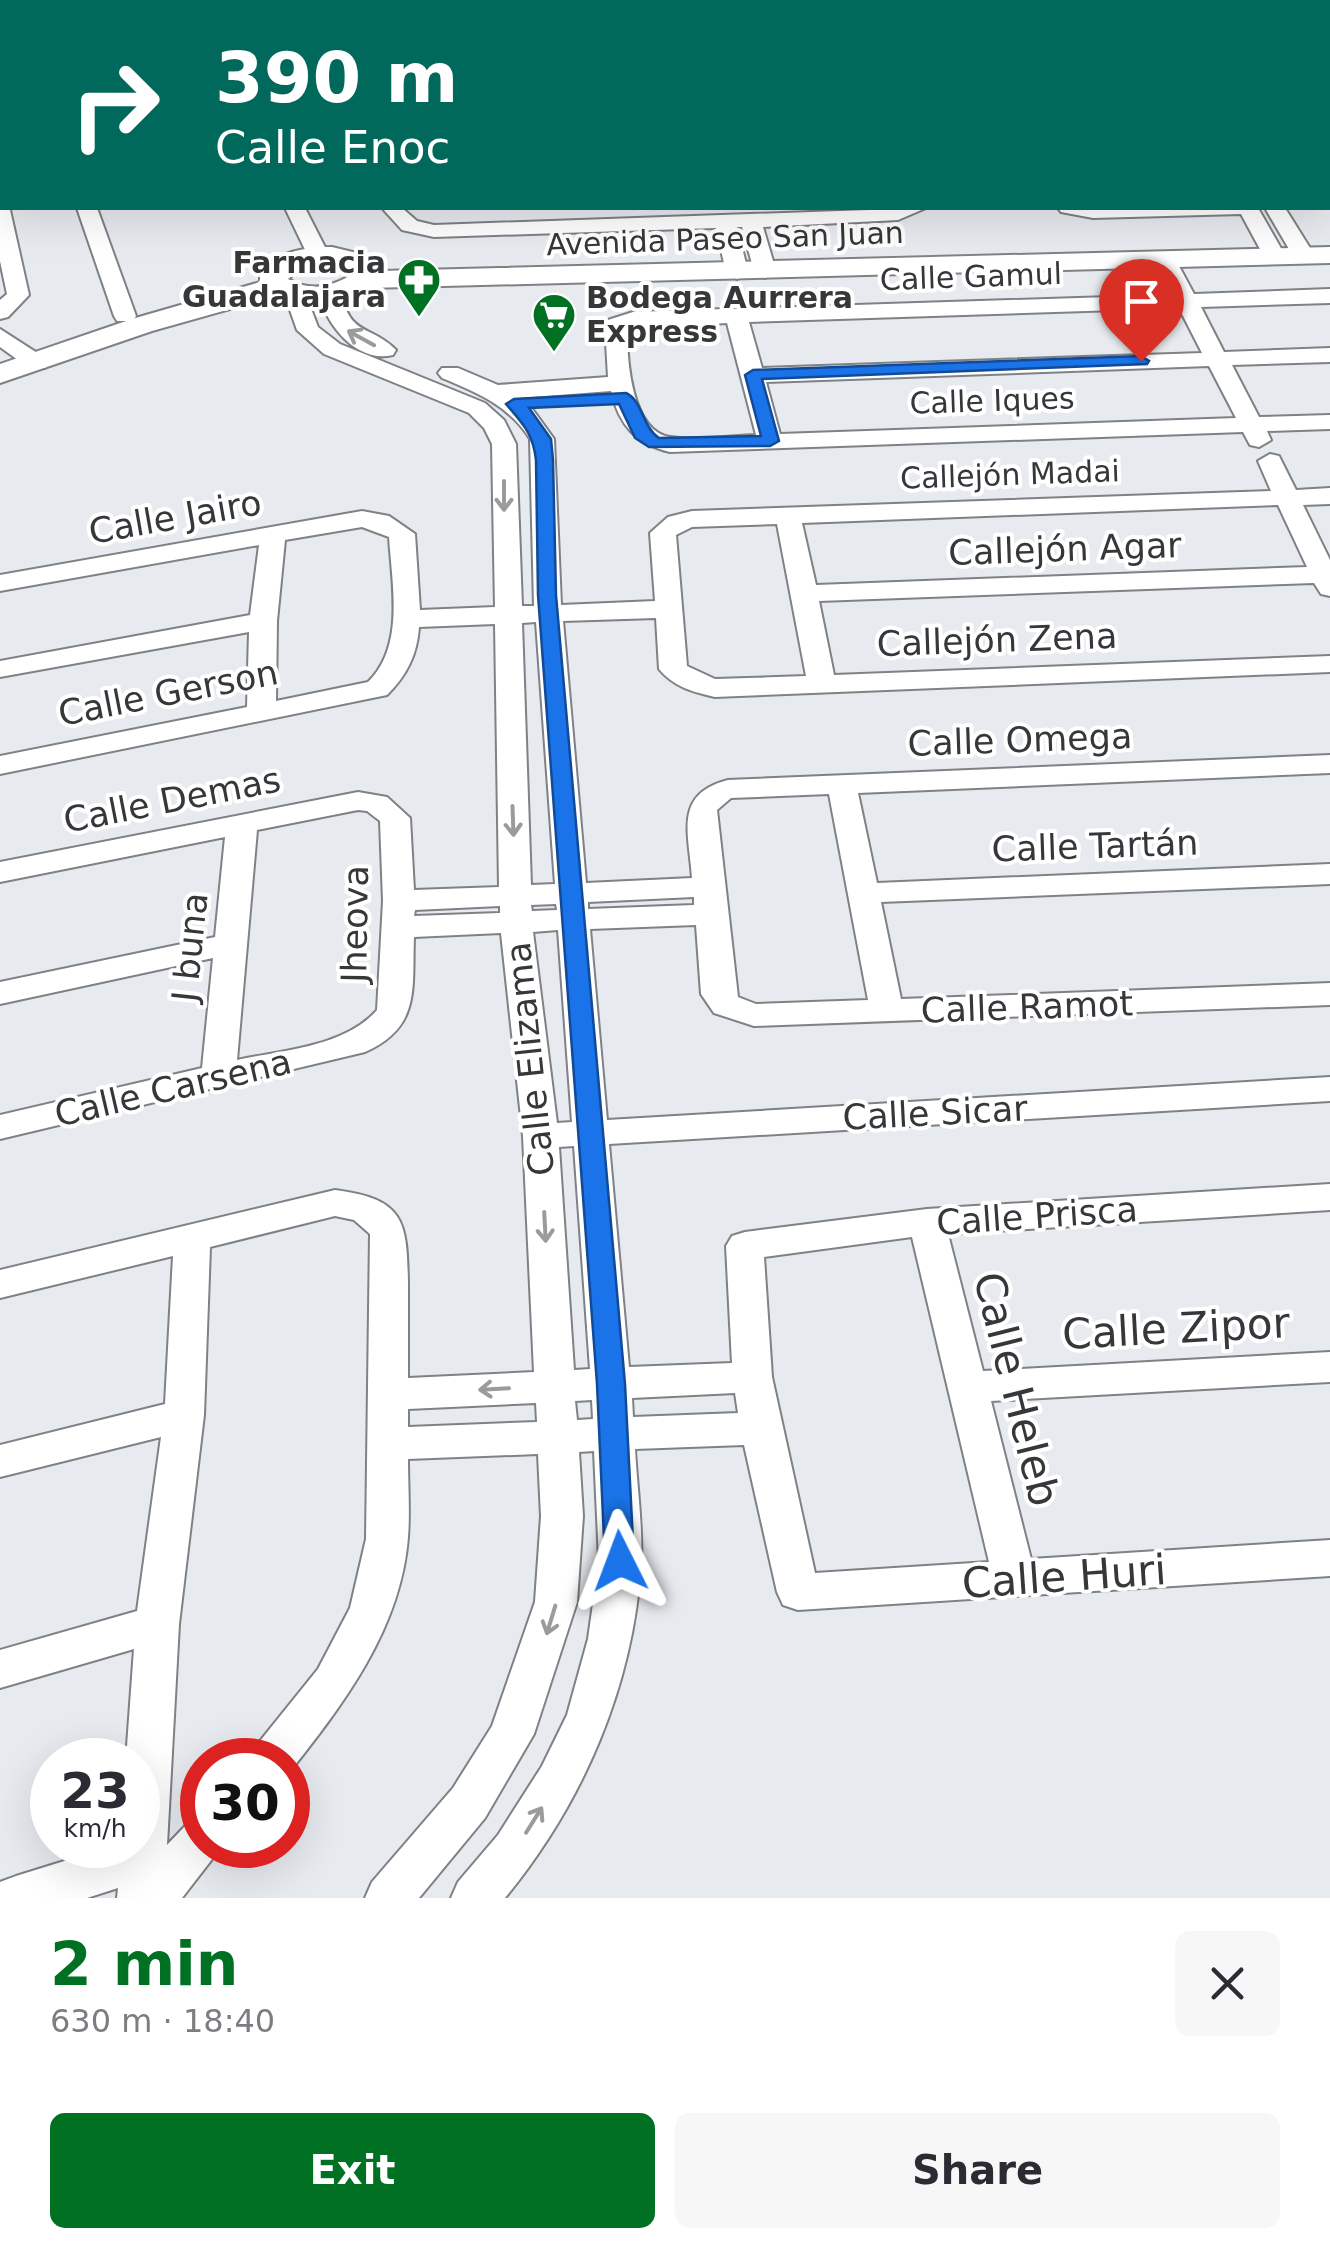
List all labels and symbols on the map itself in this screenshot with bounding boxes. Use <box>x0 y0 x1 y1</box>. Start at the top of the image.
street label: Avenida Paseo San Juan <box>546 215 904 262</box>
place label: Farmacia Guadalajara <box>182 245 386 314</box>
street label: Calle Gamul <box>879 256 1063 297</box>
pharmacy icon: Farmacia Guadalajara <box>396 257 442 318</box>
pin <box>1099 259 1184 362</box>
place label: Bodega Aurrera Express <box>586 280 853 349</box>
supermarket icon: Bodega Aurrera Express <box>531 292 577 353</box>
one-way arrow <box>347 328 377 348</box>
street label: Calle Iques <box>909 380 1075 421</box>
street label: Callejón Madai <box>900 453 1120 496</box>
one-way arrow <box>494 478 514 511</box>
street label: Calle Jairo <box>86 482 264 552</box>
street label: Callejón Agar <box>948 525 1183 573</box>
street label: Callejón Zena <box>876 616 1118 664</box>
street label: Calle Gerson <box>55 652 281 734</box>
street label: Calle Omega <box>907 716 1133 764</box>
street label: Calle Demas <box>60 759 284 841</box>
one-way arrow <box>504 804 523 836</box>
street label: Calle Tartán <box>991 822 1199 870</box>
street label: Jheova <box>334 865 376 985</box>
street label: J buna <box>164 890 216 1006</box>
street label: Calle Elizama <box>498 940 562 1178</box>
street label: Calle Ramot <box>920 983 1134 1031</box>
street label: Calle Carsena <box>51 1041 295 1135</box>
street label: Calle Sicar <box>842 1088 1029 1138</box>
street label: Calle Prisca <box>935 1189 1139 1243</box>
one-way arrow <box>536 1210 555 1242</box>
street label: Calle Heleb <box>964 1267 1069 1511</box>
street label: Calle Zipor <box>1061 1298 1292 1359</box>
one-way arrow <box>479 1380 511 1399</box>
position arrow <box>568 1509 672 1613</box>
street label: Calle Huri <box>960 1545 1168 1608</box>
one-way arrow <box>541 1604 559 1636</box>
speed limit sign: 30 <box>180 1738 310 1868</box>
one-way arrow <box>523 1806 544 1835</box>

